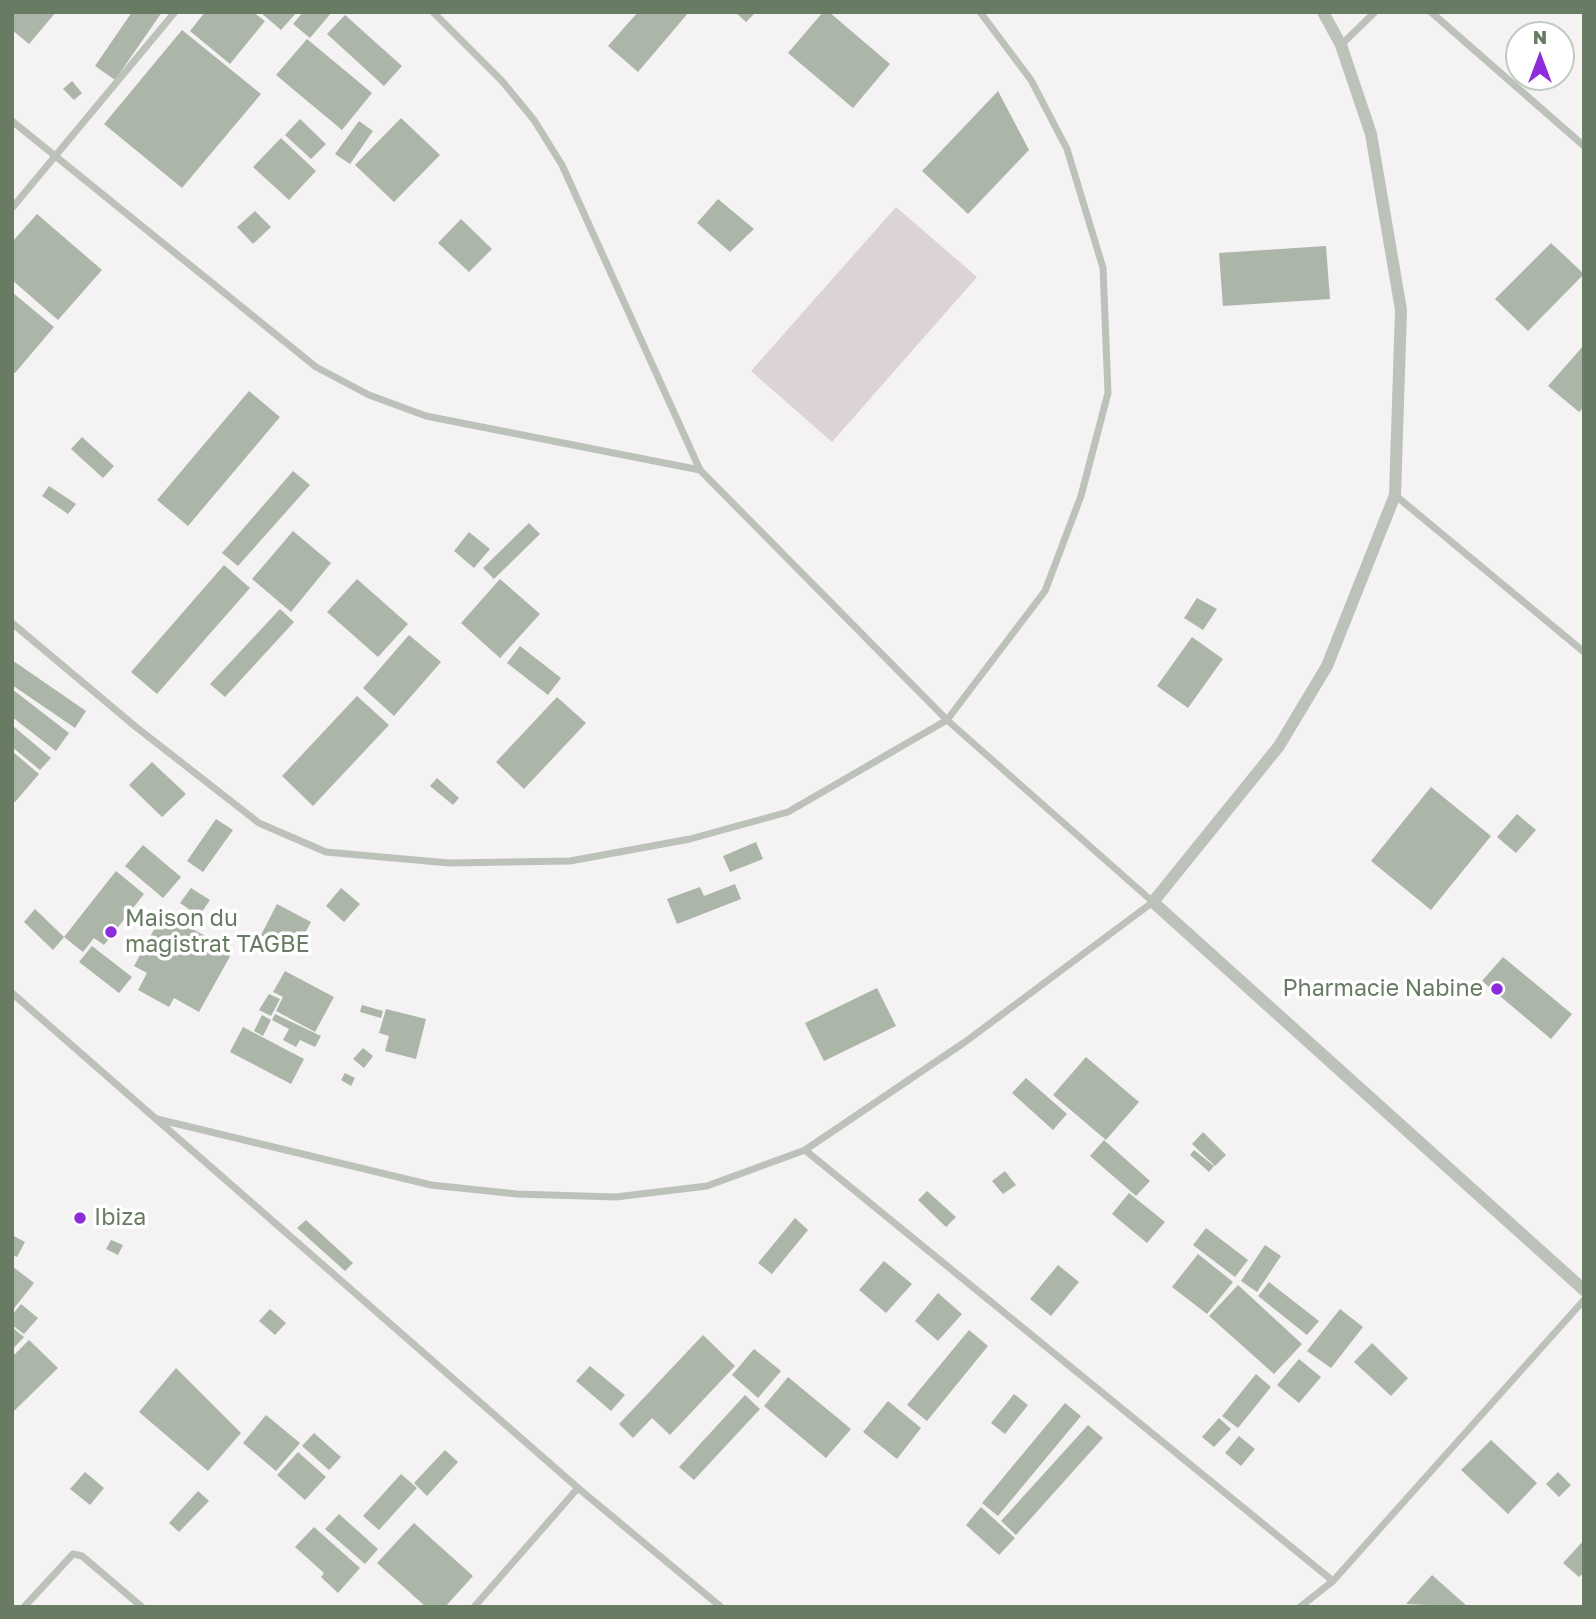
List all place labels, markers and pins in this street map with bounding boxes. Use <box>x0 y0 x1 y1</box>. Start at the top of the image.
place label: Maison du magistrat TAGBE <box>125 905 310 959</box>
marker: Maison du magistrat TAGBE <box>103 924 119 940</box>
place label: Pharmacie Nabine <box>1282 975 1483 1003</box>
marker: Pharmacie Nabine <box>1489 981 1505 997</box>
place label: Ibiza <box>94 1204 146 1232</box>
marker: Ibiza <box>72 1210 88 1226</box>

